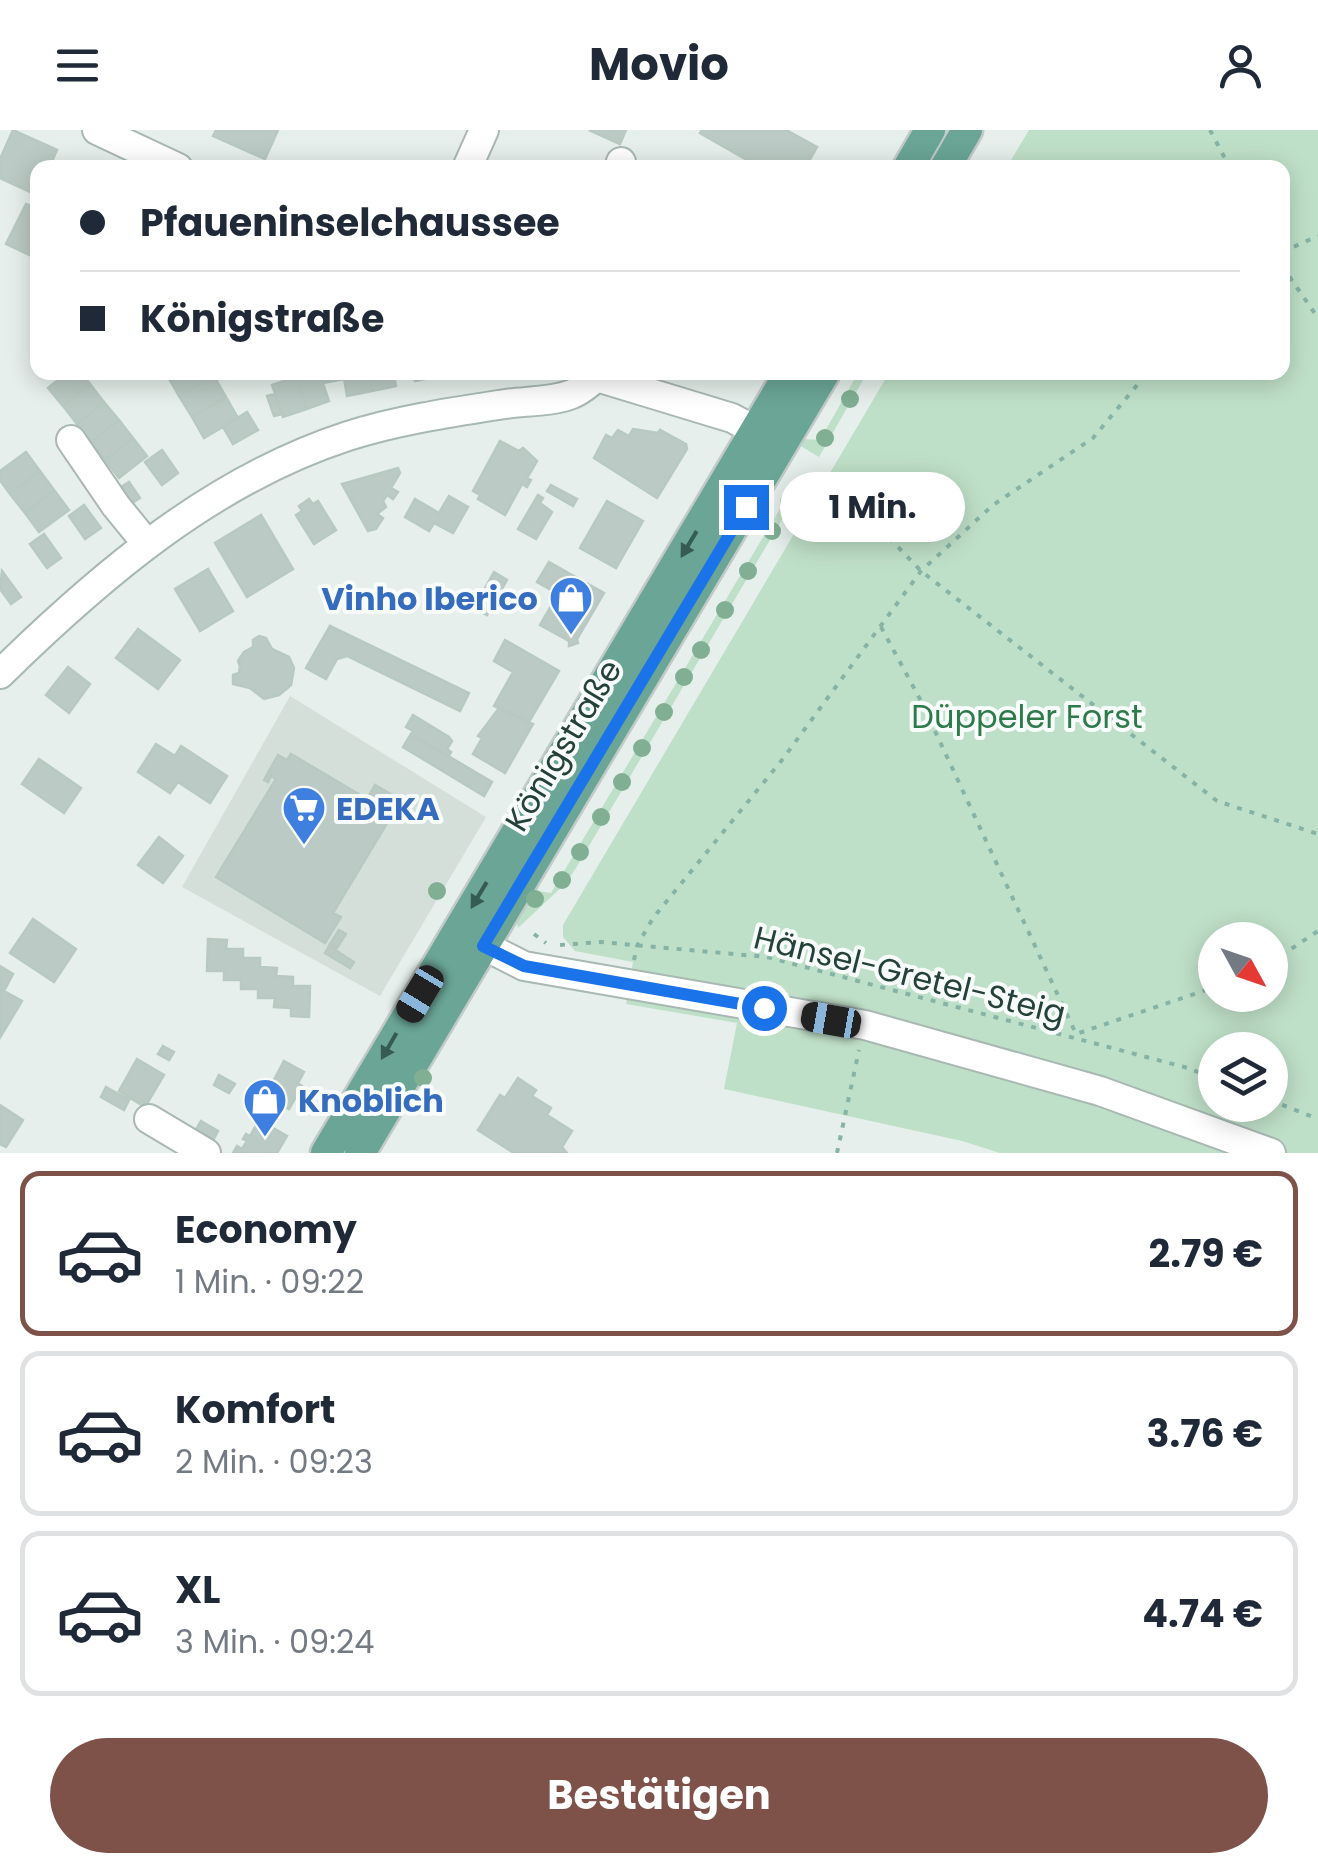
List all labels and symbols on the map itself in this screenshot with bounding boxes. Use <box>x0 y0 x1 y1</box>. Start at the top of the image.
callout: 1 Min. <box>781 472 966 542</box>
route end <box>724 485 769 530</box>
one-way arrow <box>681 530 698 558</box>
shop icon: Vinho Iberico <box>548 575 594 636</box>
place label: Vinho Iberico <box>321 576 538 621</box>
street label: Königstraße <box>494 651 632 839</box>
park label: Düppeler Forst <box>911 694 1143 739</box>
supermarket icon: EDEKA <box>281 785 327 846</box>
place label: EDEKA <box>336 786 440 831</box>
one-way arrow <box>471 881 488 909</box>
street label: Hänsel-Gretel-Steig <box>749 914 1071 1036</box>
north arrow <box>1198 922 1288 1012</box>
car <box>392 961 448 1027</box>
route start <box>742 986 787 1031</box>
car <box>799 1000 863 1040</box>
one-way arrow <box>381 1032 398 1060</box>
shop icon: Knoblich <box>242 1077 288 1138</box>
place label: Knoblich <box>298 1078 444 1123</box>

